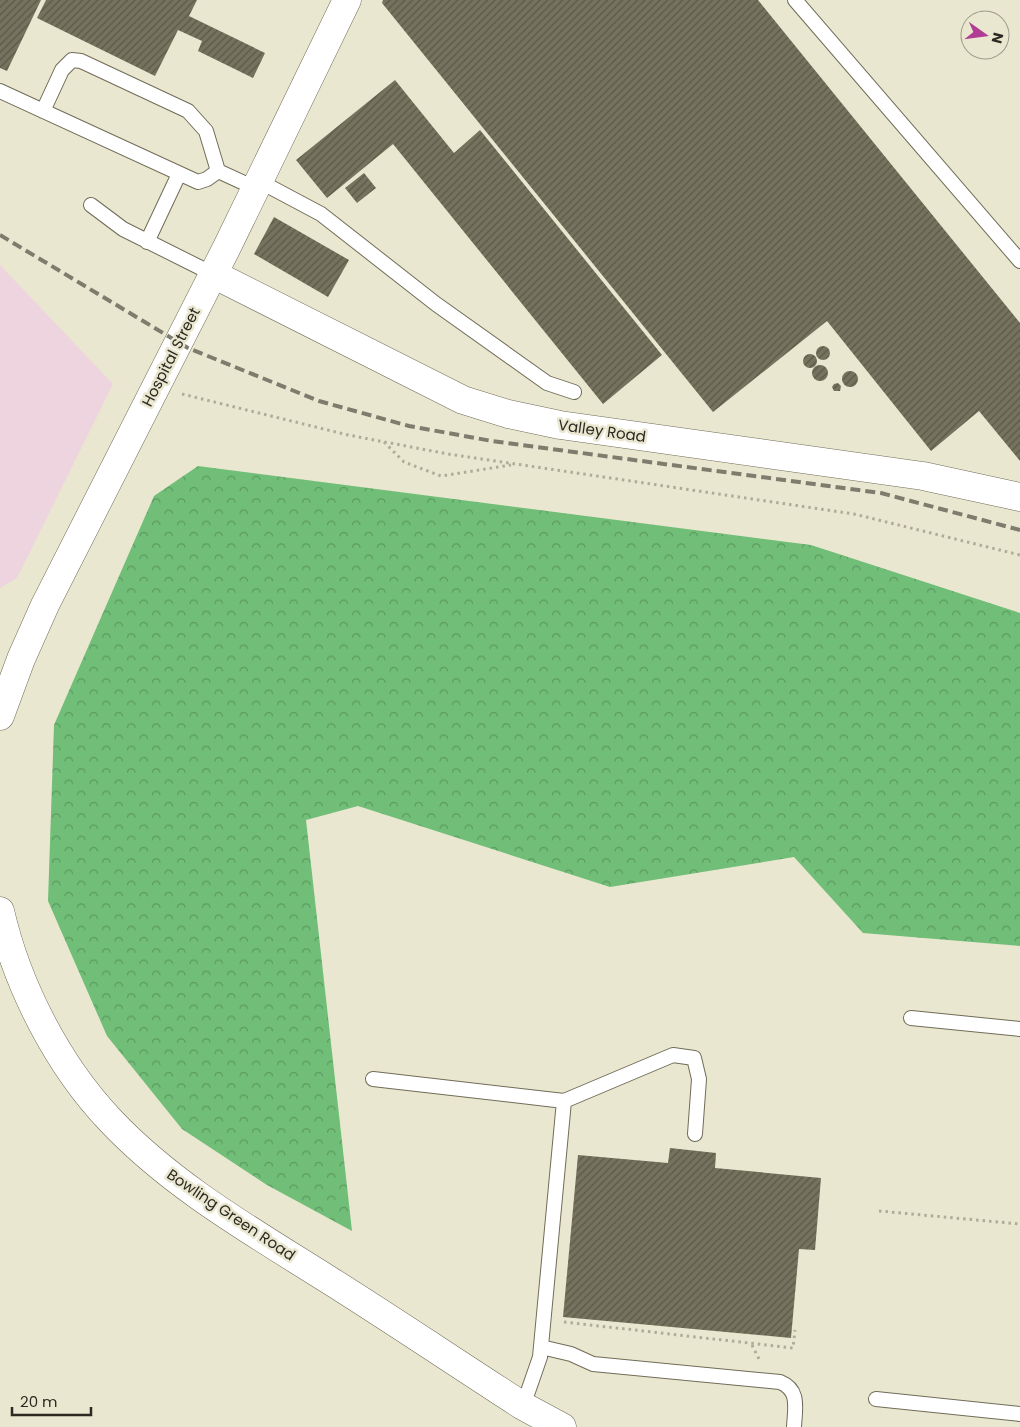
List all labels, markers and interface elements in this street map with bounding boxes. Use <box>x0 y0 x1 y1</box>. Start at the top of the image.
north arrow <box>960 10 1010 60</box>
text: N <box>987 31 1009 46</box>
street label: Hospital Street <box>136 304 205 410</box>
street label: Valley Road <box>557 414 647 447</box>
street label: Bowling Green Road <box>163 1164 300 1265</box>
scale bar <box>12 1384 91 1416</box>
text: 20 m <box>20 1391 58 1412</box>

